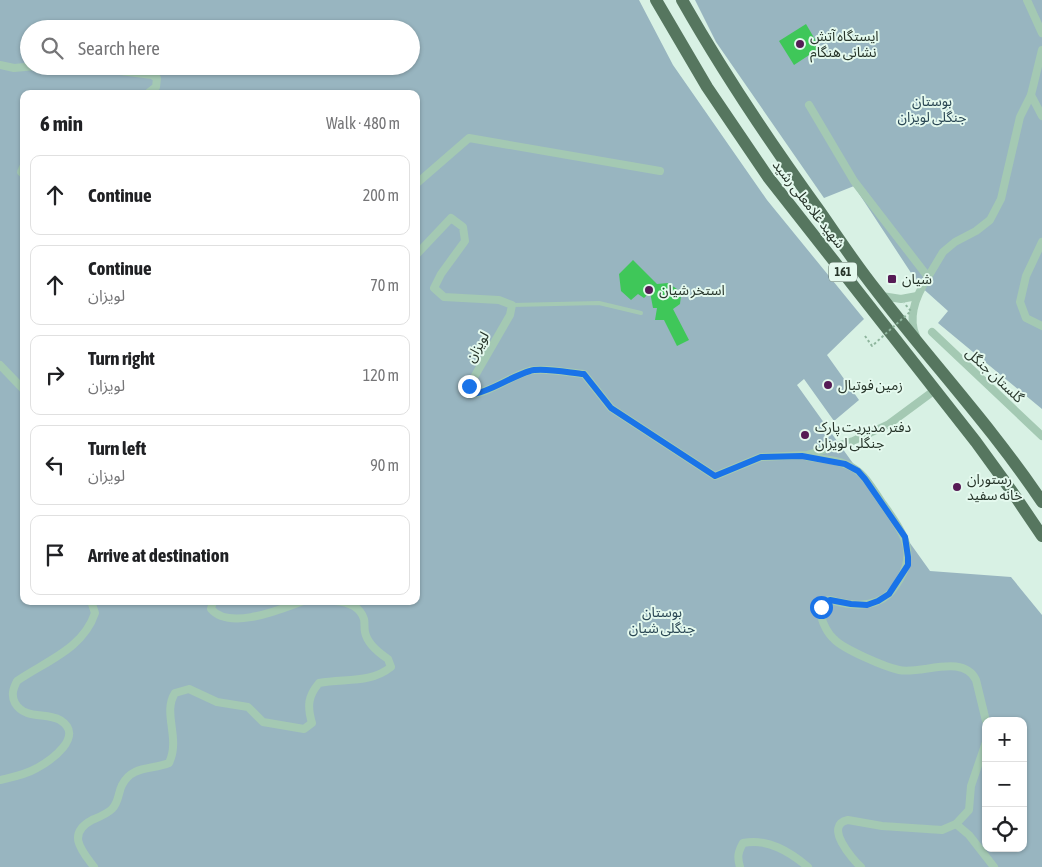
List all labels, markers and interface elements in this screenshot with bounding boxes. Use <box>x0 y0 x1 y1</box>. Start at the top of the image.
search box <box>20 20 420 75</box>
place label: ایستگاه آتش نشانی هنگام <box>810 28 879 63</box>
icon: search <box>38 34 66 62</box>
text: Search here <box>78 37 160 59</box>
marker: ایستگاه آتش نشانی هنگام <box>794 38 806 50</box>
park label: بوستان جنگلی لویزان <box>897 93 967 126</box>
text: 6 min <box>40 111 83 135</box>
text: Walk · 480 m <box>326 114 400 132</box>
street label: شهید غلامعلی رشید <box>769 157 848 252</box>
icon: ahead <box>41 181 69 209</box>
text: Continue <box>88 184 152 206</box>
text: 200 m <box>363 186 399 204</box>
text: Continue <box>88 257 152 279</box>
road number: 161 <box>829 262 857 282</box>
icon: ahead <box>41 271 69 299</box>
place label: شیان <box>902 271 932 288</box>
marker: شیان <box>886 273 898 285</box>
text: 70 m <box>370 276 399 294</box>
place label: استخر شیان <box>659 282 725 299</box>
marker: استخر شیان <box>643 284 655 296</box>
text: لویزان <box>88 286 125 304</box>
street label: لویزان <box>462 329 493 366</box>
street label: گلستان جنگل <box>962 344 1027 407</box>
text: Turn right <box>88 347 155 369</box>
icon: right <box>41 361 69 389</box>
text: 120 m <box>363 366 399 384</box>
route end <box>458 375 481 398</box>
text: لویزان <box>88 376 125 394</box>
place label: زمین فوتبال <box>838 377 903 394</box>
marker: زمین فوتبال <box>822 379 834 391</box>
place label: دفتر مدیریت پارک جنگلی لویزان <box>815 419 912 452</box>
marker: دفتر مدیریت پارک جنگلی لویزان <box>799 429 811 441</box>
text: Turn left <box>88 437 146 459</box>
icon: left <box>41 451 69 479</box>
text: 90 m <box>370 456 399 474</box>
text: لویزان <box>88 466 125 484</box>
place label: رستوران خانه سفید <box>967 471 1022 503</box>
marker: رستوران خانه سفید <box>951 481 963 493</box>
icon: arrive <box>41 541 69 569</box>
text: Arrive at destination <box>88 544 229 566</box>
route start <box>810 596 833 619</box>
park label: بوستان جنگلی شیان <box>629 604 695 637</box>
map controls <box>982 717 1027 852</box>
button: + <box>982 717 1027 762</box>
button: − <box>982 762 1027 807</box>
button: locate <box>982 807 1027 852</box>

